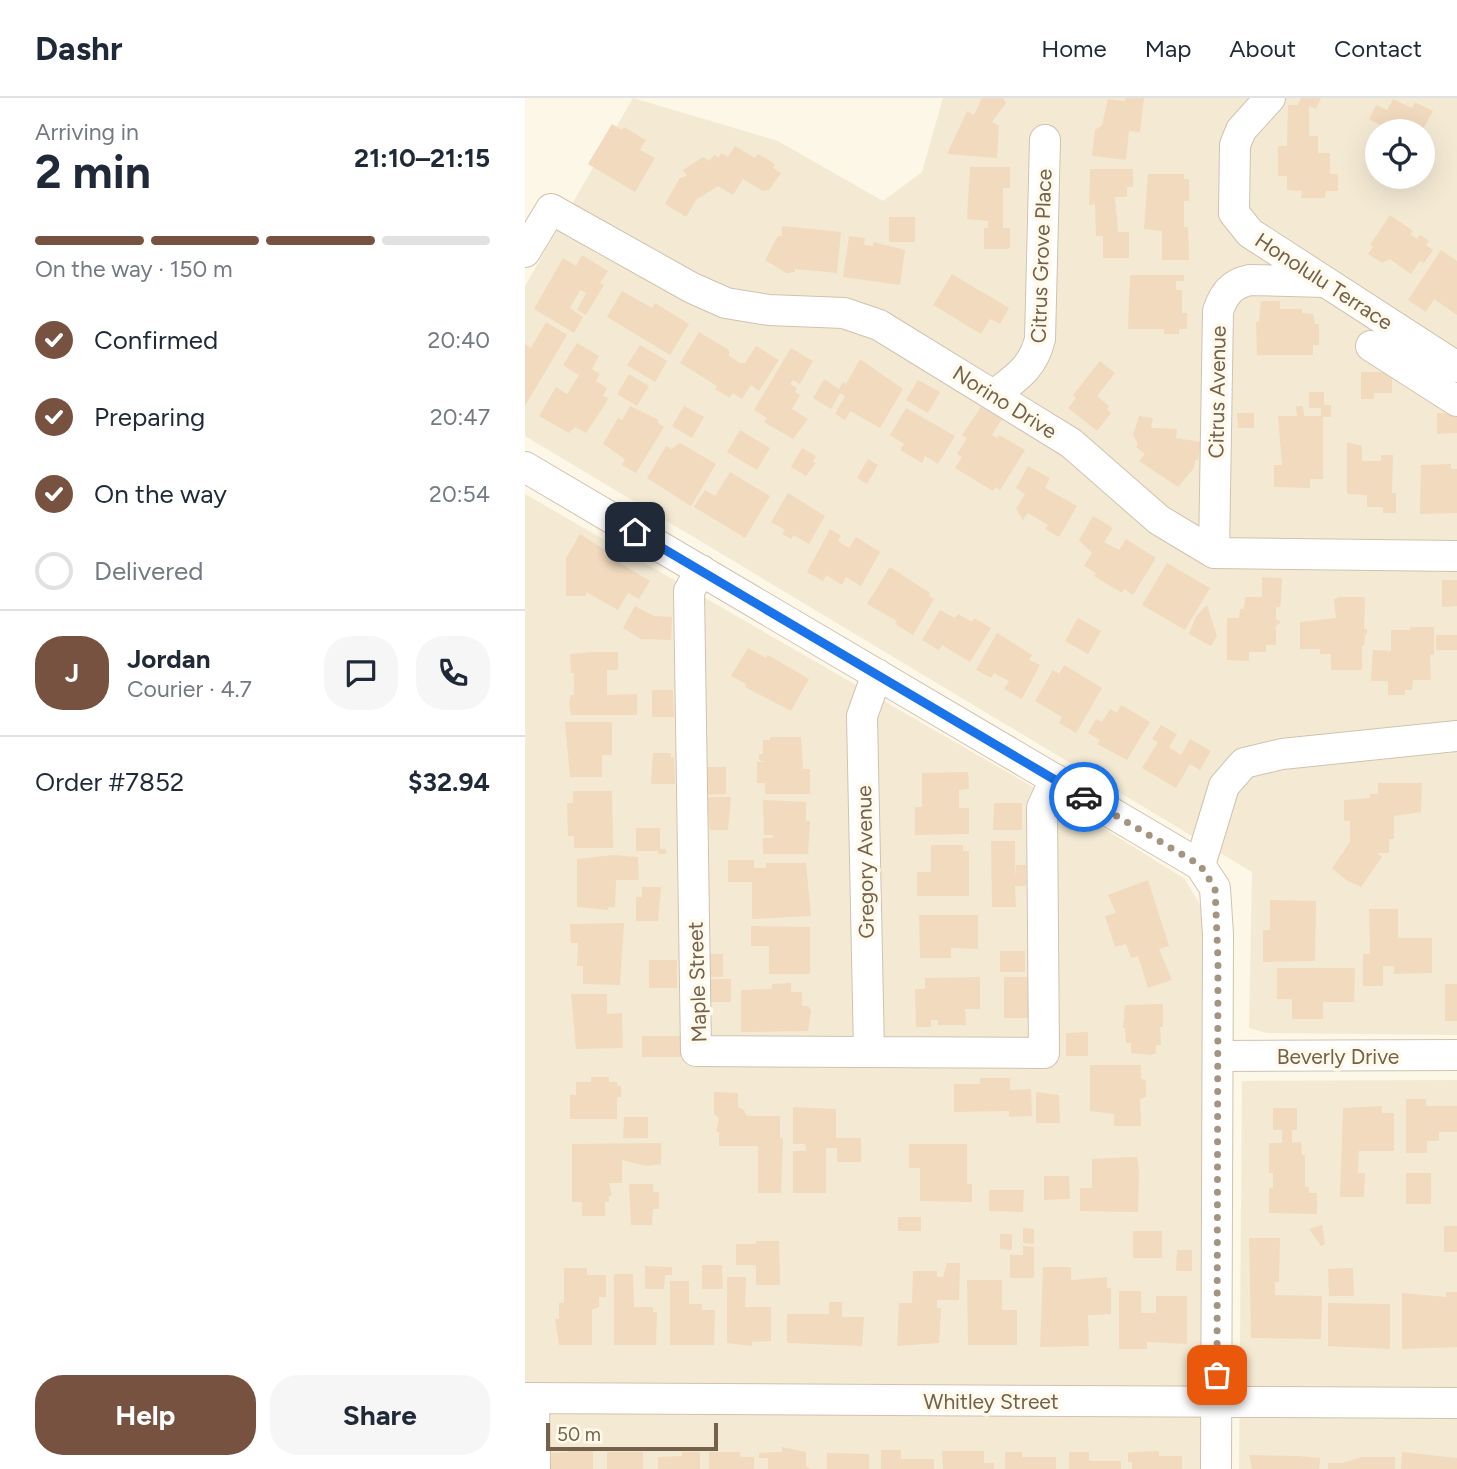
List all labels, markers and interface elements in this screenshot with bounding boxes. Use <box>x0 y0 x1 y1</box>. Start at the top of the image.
text: Dashr <box>35 29 122 68</box>
text: Home <box>1041 34 1107 63</box>
text: Map <box>1145 34 1191 63</box>
text: About <box>1229 34 1296 63</box>
text: Contact <box>1334 34 1422 63</box>
text: Arriving in <box>35 118 139 146</box>
map controls <box>1365 119 1435 189</box>
button: locate <box>1365 119 1435 189</box>
text: 21:10–21:15 <box>354 142 490 174</box>
text: 2 min <box>35 144 151 200</box>
street label: Citrus Grove Place <box>1025 168 1057 344</box>
street label: Honolulu Terrace <box>1250 227 1398 335</box>
text: On the way · 150 m <box>35 255 232 283</box>
icon: check <box>35 321 73 359</box>
text: Confirmed <box>94 324 218 356</box>
street label: Citrus Avenue <box>1203 325 1231 459</box>
text: 20:40 <box>428 326 490 354</box>
street label: Norino Drive <box>948 360 1062 444</box>
icon: check <box>35 398 73 436</box>
text: Preparing <box>94 401 205 433</box>
text: 20:47 <box>430 403 490 431</box>
icon: check <box>35 475 73 513</box>
text: On the way <box>94 478 227 510</box>
text: 20:54 <box>429 480 490 508</box>
pin <box>605 502 665 562</box>
icon: home <box>616 513 654 551</box>
text: Delivered <box>94 555 203 587</box>
button: chat <box>324 636 398 710</box>
button: phone <box>416 636 490 710</box>
text: Jordan <box>127 643 210 675</box>
text: J <box>65 657 79 689</box>
text: Courier · 4.7 <box>127 675 252 703</box>
courier <box>1049 762 1119 832</box>
text: Order #7852 <box>35 766 184 798</box>
text: $32.94 <box>408 766 490 798</box>
icon: car <box>1065 778 1103 816</box>
street label: Gregory Avenue <box>851 785 879 939</box>
street label: Maple Street <box>682 921 712 1043</box>
street label: Beverly Drive <box>1277 1044 1399 1069</box>
pin <box>1187 1345 1247 1405</box>
icon: bag <box>1198 1356 1236 1394</box>
button: Help <box>35 1375 256 1455</box>
button: Share <box>270 1375 490 1455</box>
street label: Whitley Street <box>923 1389 1059 1414</box>
scale bar <box>546 1420 717 1452</box>
text: 50 m <box>557 1423 601 1446</box>

